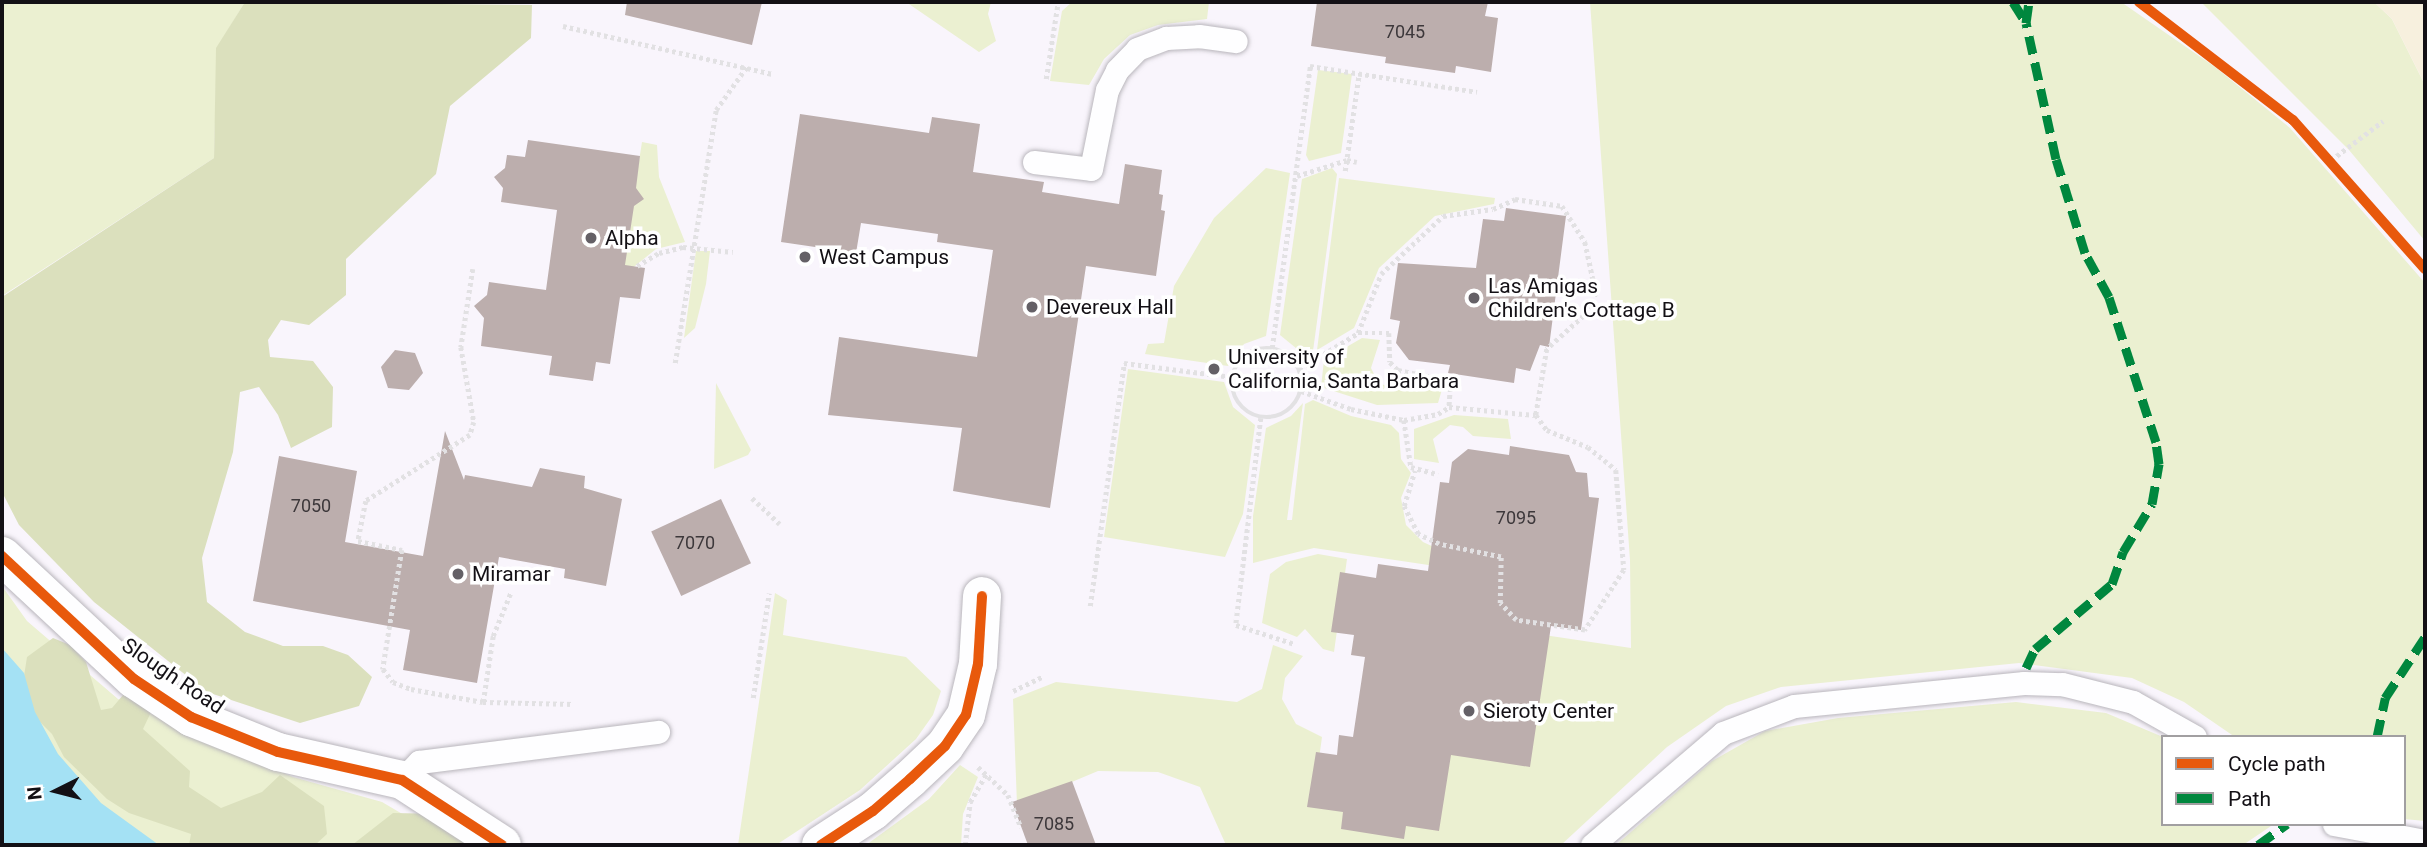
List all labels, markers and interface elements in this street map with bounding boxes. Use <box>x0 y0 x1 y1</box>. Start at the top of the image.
house number: 7045 <box>1385 21 1425 43</box>
place label: Alpha <box>605 225 659 251</box>
marker: Alpha <box>583 230 599 246</box>
place label: West Campus <box>819 244 949 270</box>
marker: West Campus <box>797 249 813 265</box>
place label: Las Amigas Children's Cottage B <box>1488 273 1675 323</box>
marker: Las Amigas Children's Cottage B <box>1466 290 1482 306</box>
place label: Devereux Hall <box>1046 294 1174 320</box>
marker: Devereux Hall <box>1024 299 1040 315</box>
place label: University of California, Santa Barbara <box>1228 344 1459 394</box>
marker: University of California, Santa Barbara <box>1206 361 1222 377</box>
house number: 7050 <box>291 495 331 517</box>
house number: 7095 <box>1496 507 1536 529</box>
house number: 7070 <box>675 532 715 554</box>
place label: Miramar <box>472 561 551 587</box>
marker: Miramar <box>450 566 466 582</box>
street label: Slough Road <box>117 633 229 719</box>
place label: Sieroty Center <box>1483 698 1614 724</box>
marker: Sieroty Center <box>1461 703 1477 719</box>
legend <box>2161 735 2406 826</box>
text: Cycle path <box>2228 752 2326 776</box>
north arrow <box>21 756 91 826</box>
text: N <box>22 785 47 801</box>
text: Path <box>2228 787 2271 811</box>
house number: 7085 <box>1034 813 1074 835</box>

